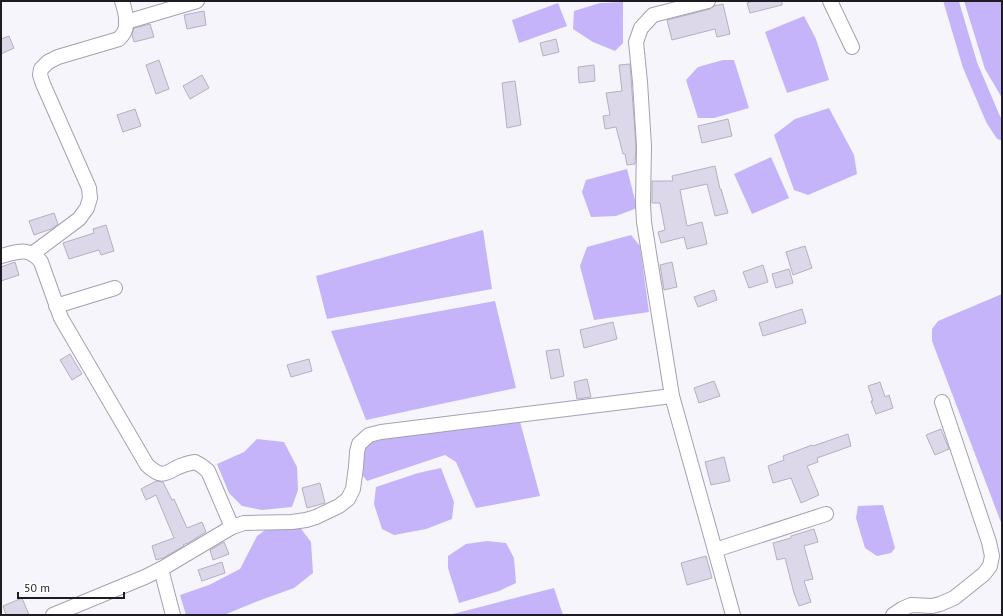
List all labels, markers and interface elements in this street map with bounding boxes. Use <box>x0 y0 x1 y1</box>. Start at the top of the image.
scale bar <box>18 574 124 600</box>
text: 50 m <box>24 580 50 595</box>

